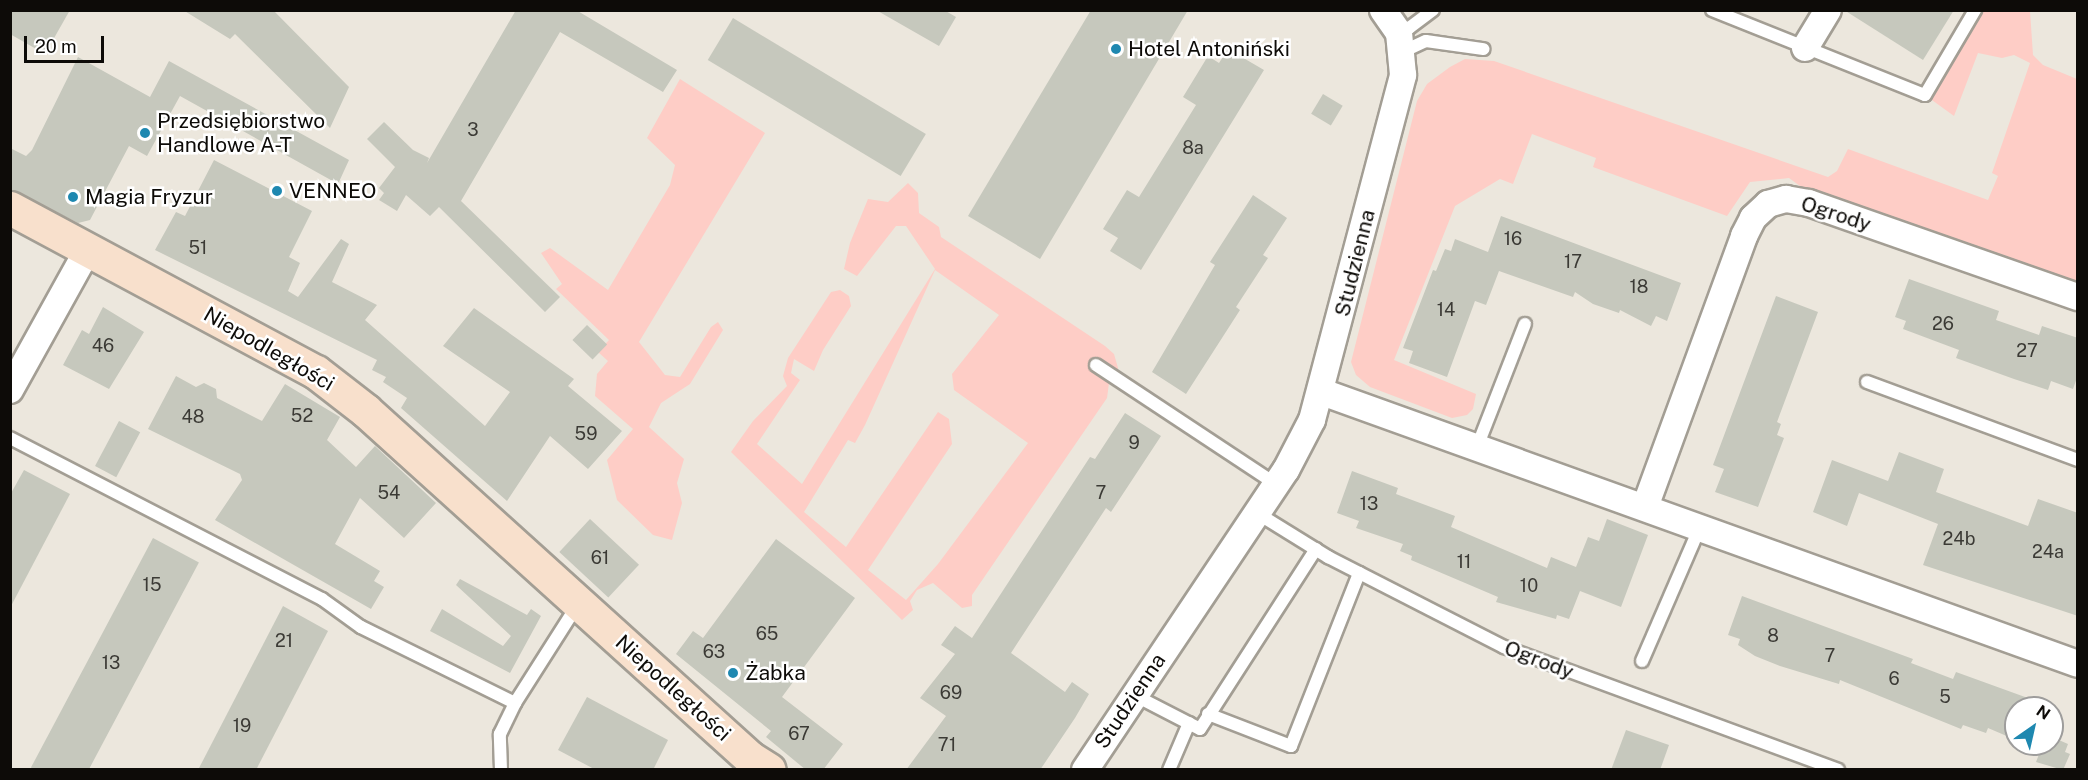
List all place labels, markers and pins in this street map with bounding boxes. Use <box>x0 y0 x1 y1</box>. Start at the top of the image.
place label: Hotel Antoniński <box>1128 36 1290 62</box>
marker: Hotel Antoniński <box>1109 42 1123 56</box>
place label: Przedsiębiorstwo Handlowe A-T <box>157 108 325 158</box>
marker: Przedsiębiorstwo Handlowe A-T <box>138 126 152 140</box>
place label: VENNEO <box>289 178 376 204</box>
place label: Magia Fryzur <box>85 184 213 210</box>
marker: VENNEO <box>270 184 284 198</box>
marker: Magia Fryzur <box>66 190 80 204</box>
place label: Żabka <box>745 660 806 686</box>
marker: Żabka <box>726 666 740 680</box>

